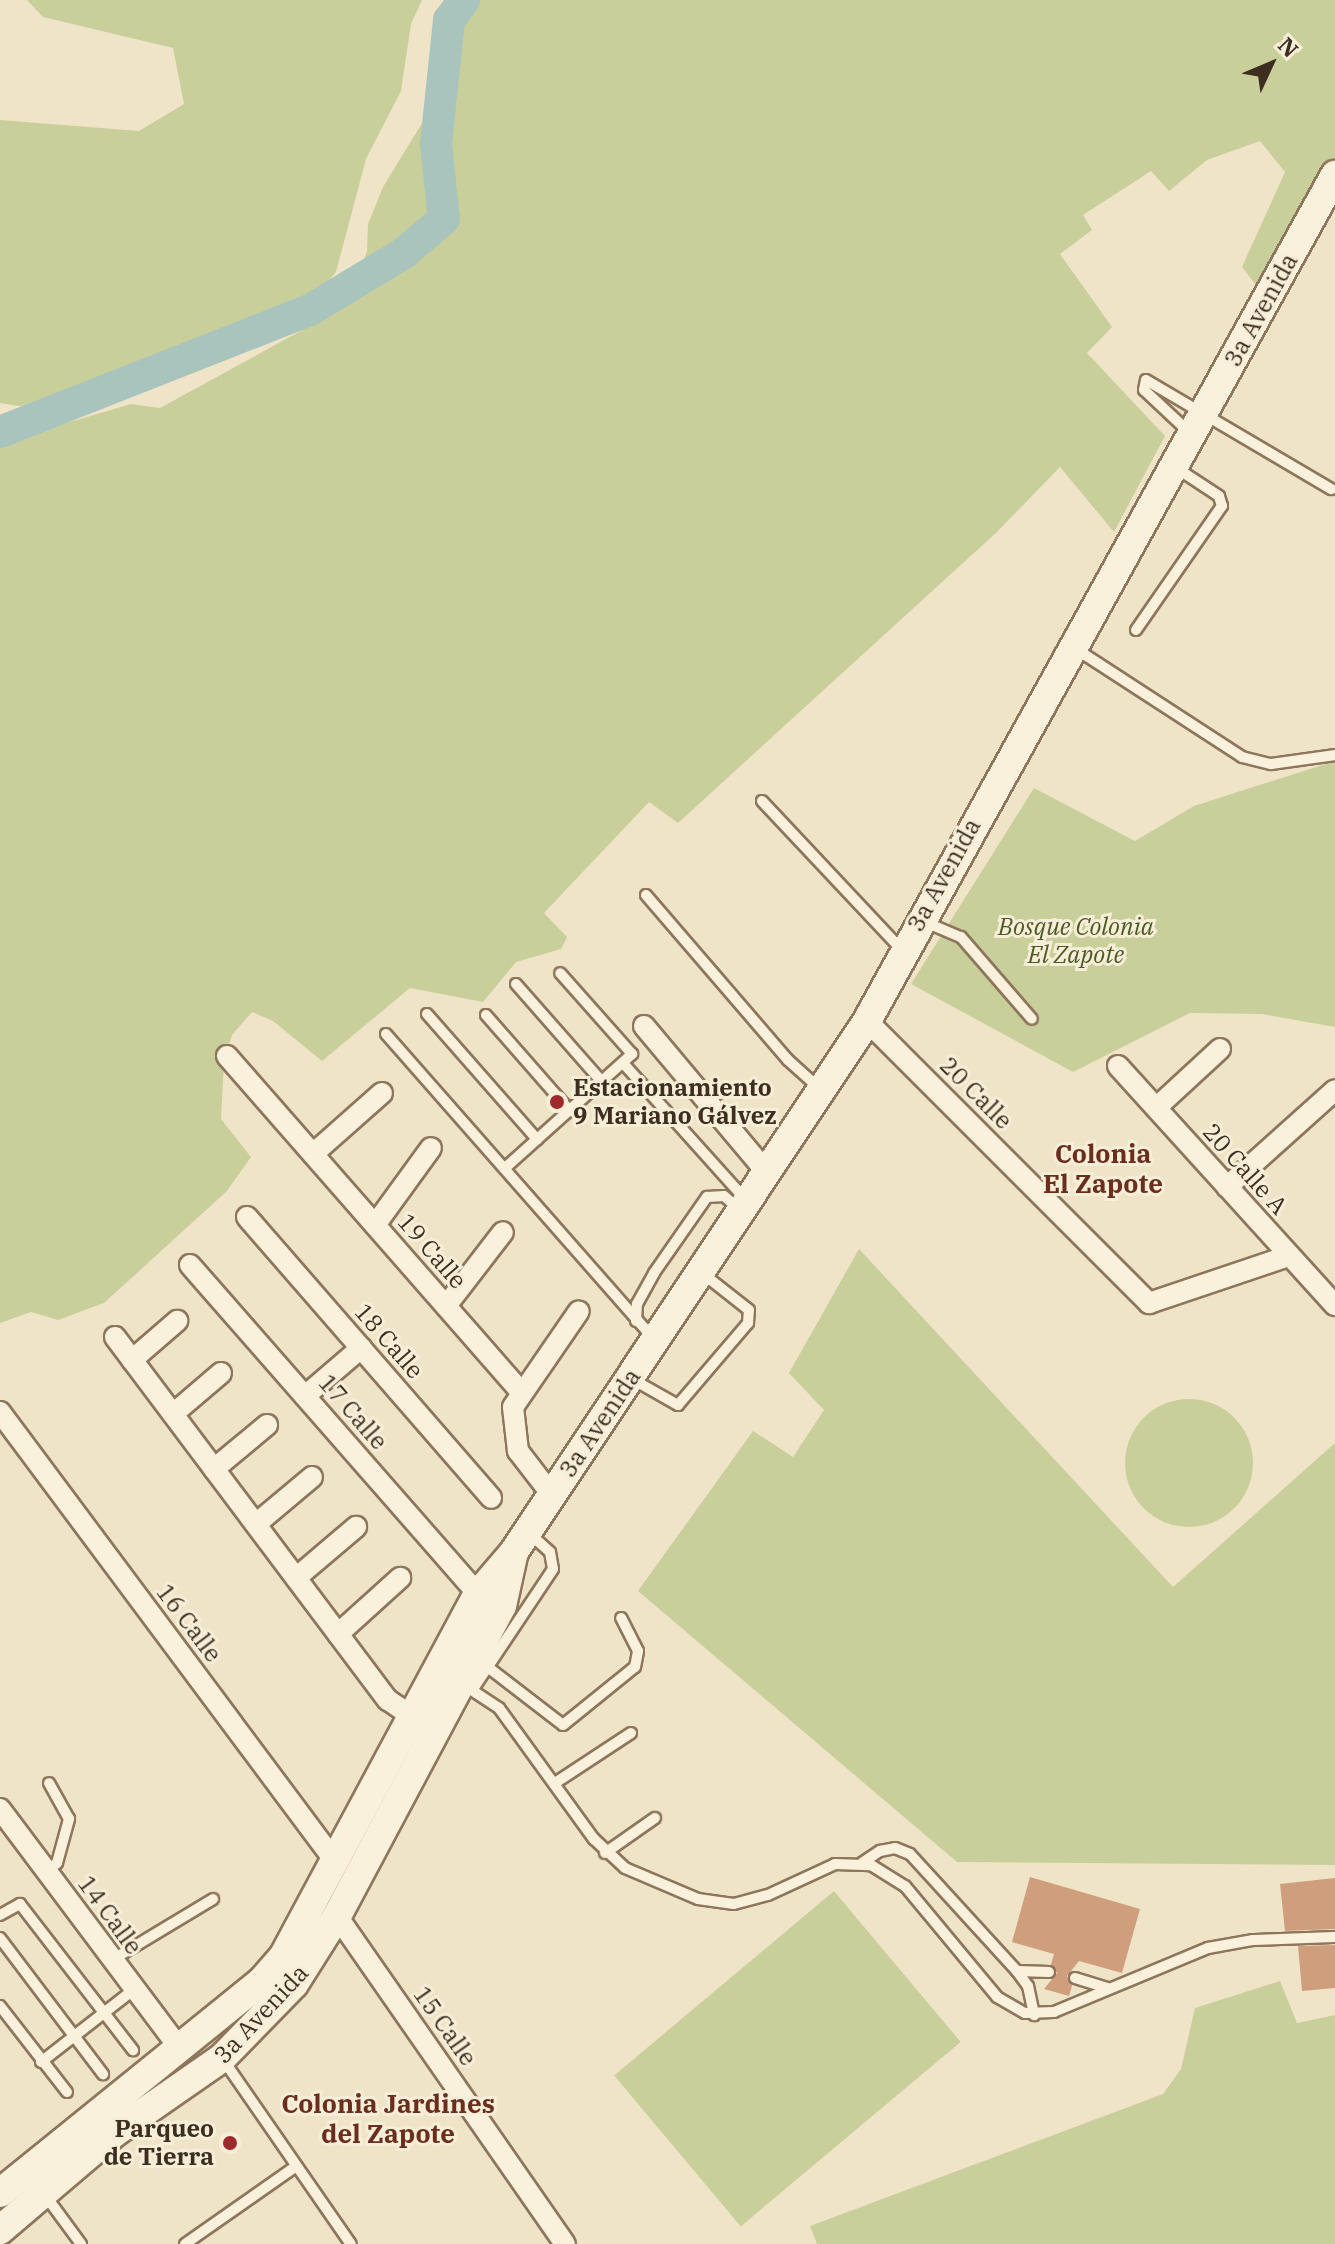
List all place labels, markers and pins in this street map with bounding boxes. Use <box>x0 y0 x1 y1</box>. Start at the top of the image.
place label: Estacionamiento 9 Mariano Gálvez <box>573 1074 777 1130</box>
marker: Estacionamiento 9 Mariano Gálvez <box>548 1093 566 1111</box>
place label: Parqueo de Tierra <box>104 2115 214 2171</box>
marker: Parqueo de Tierra <box>221 2134 239 2152</box>

